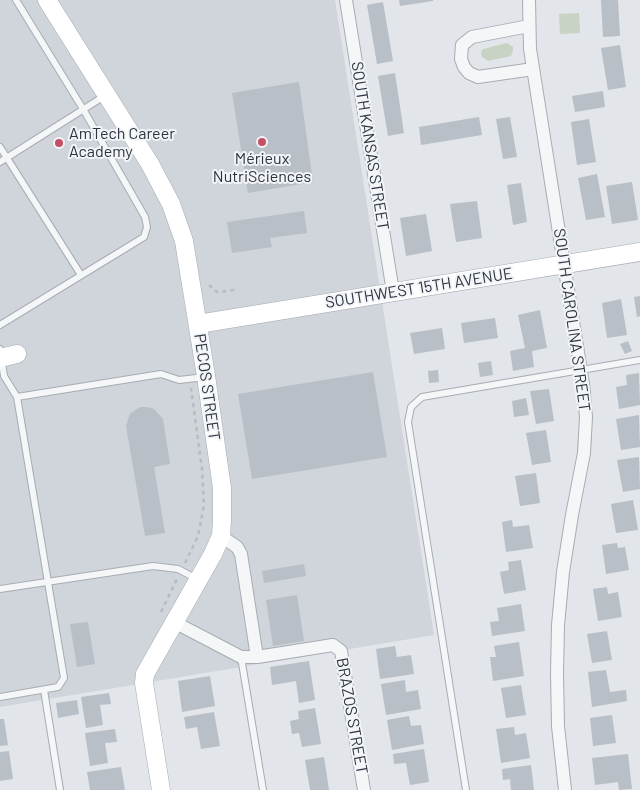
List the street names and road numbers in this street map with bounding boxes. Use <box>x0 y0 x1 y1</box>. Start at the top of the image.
street label: SOUTH KANSAS STREET <box>347 60 393 232</box>
street label: SOUTH CAROLINA STREET <box>550 227 594 413</box>
street label: SOUTHWEST 15TH AVENUE <box>324 264 514 312</box>
street label: PECOS STREET <box>190 332 224 442</box>
street label: BRAZOS STREET <box>332 656 372 776</box>

